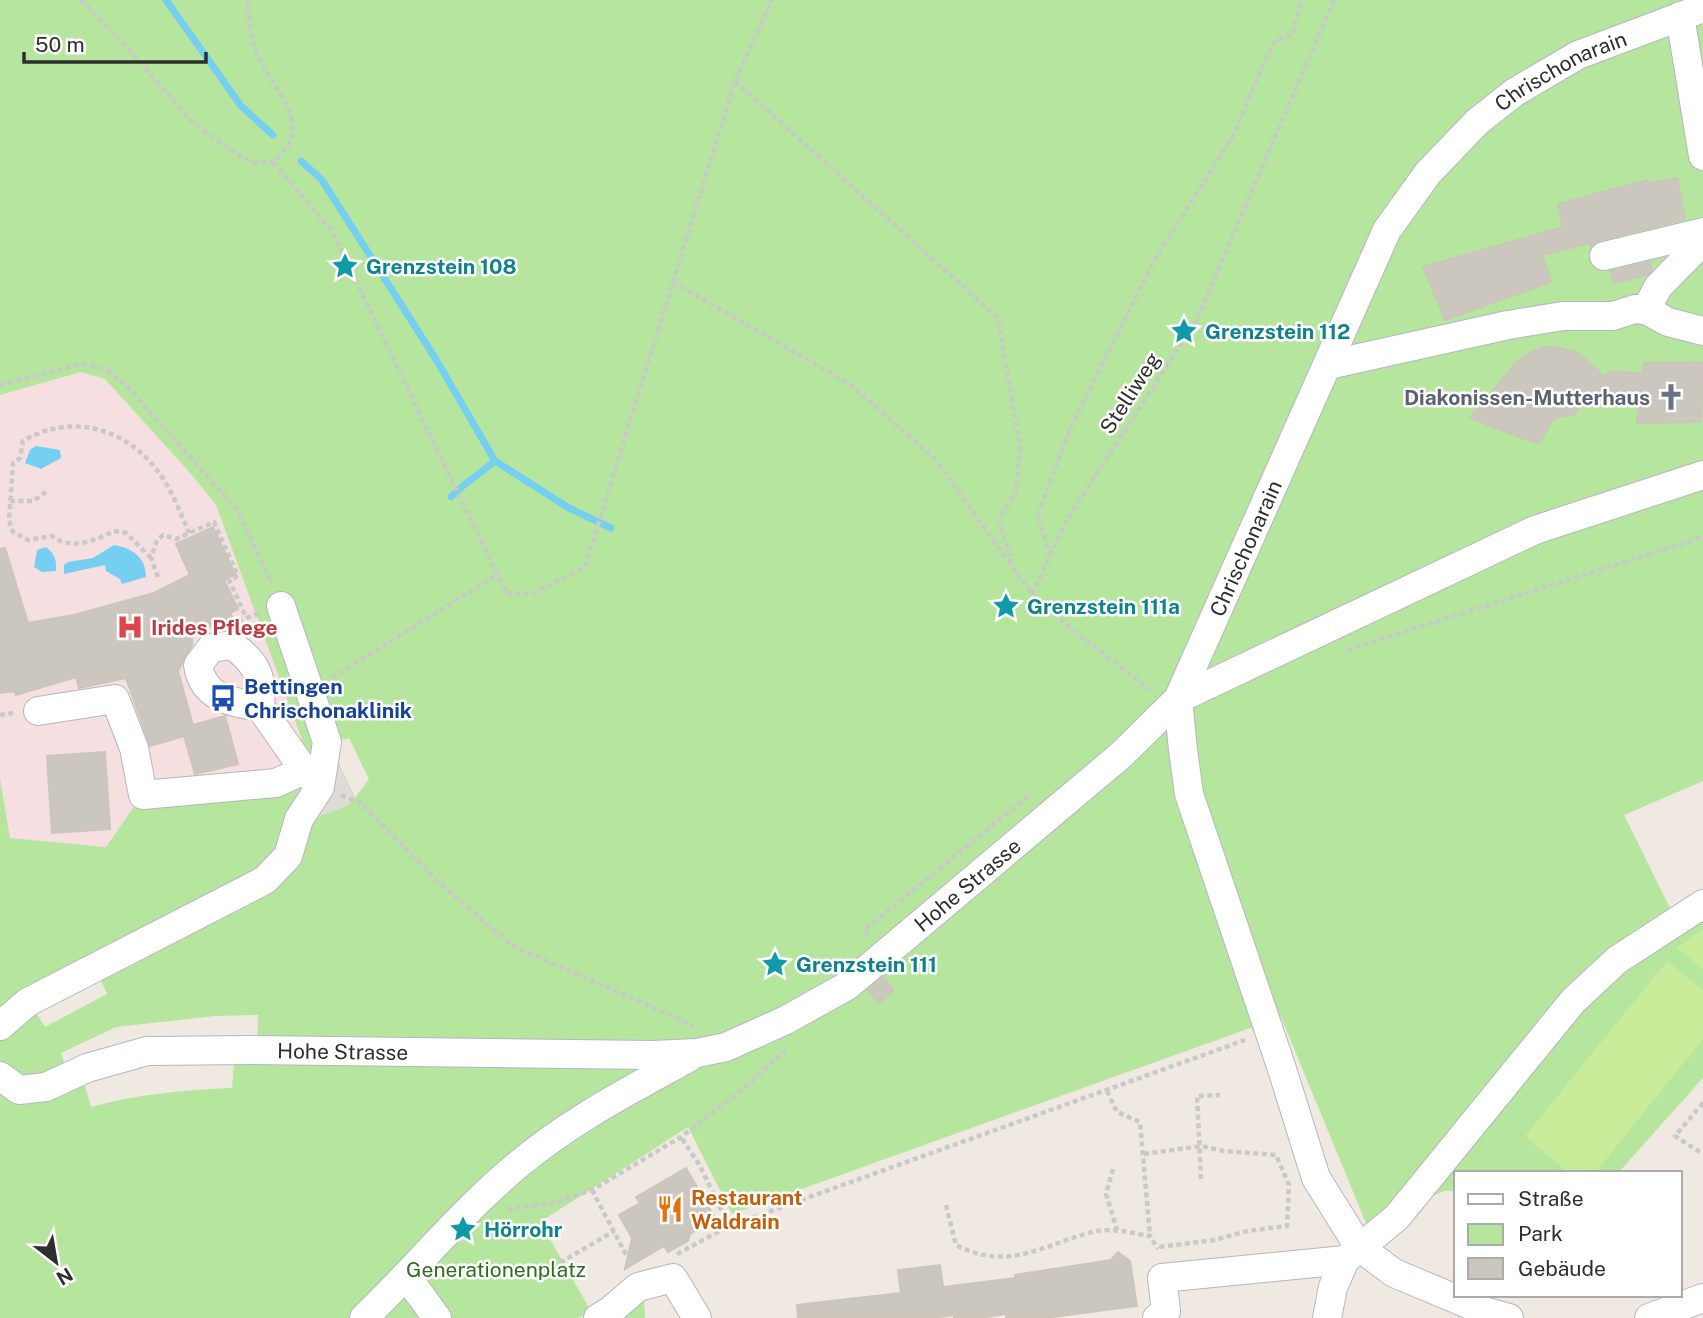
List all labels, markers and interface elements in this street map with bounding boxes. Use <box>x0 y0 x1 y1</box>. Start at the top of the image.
scale bar <box>24 21 206 65</box>
street label: Chrischonarain <box>1489 25 1630 116</box>
text: 50 m <box>35 32 85 57</box>
place icon: Grenzstein 108 <box>330 251 360 281</box>
place label: Grenzstein 108 <box>366 254 517 279</box>
place icon: Grenzstein 112 <box>1169 316 1199 346</box>
place label: Grenzstein 112 <box>1205 319 1350 344</box>
street label: Stelliweg <box>1094 348 1166 438</box>
church icon: Diakonissen-Mutterhaus <box>1656 382 1686 412</box>
place label: Diakonissen-Mutterhaus <box>1404 385 1650 410</box>
street label: Chrischonarain <box>1204 476 1287 620</box>
place icon: Grenzstein 111a <box>991 591 1021 621</box>
place label: Grenzstein 111a <box>1027 594 1180 619</box>
hospital icon: Irides Pflege <box>115 612 145 642</box>
place label: Irides Pflege <box>151 615 278 640</box>
place label: Bettingen Chrischonaklinik <box>244 674 412 723</box>
bus stop icon: Bettingen Chrischonaklinik <box>208 683 238 713</box>
street label: Hohe Strasse <box>909 833 1026 936</box>
place icon: Grenzstein 111 <box>760 949 790 979</box>
place label: Grenzstein 111 <box>796 952 937 977</box>
street label: Hohe Strasse <box>277 1038 408 1064</box>
legend <box>1454 1171 1682 1297</box>
place label: Restaurant Waldrain <box>691 1185 803 1234</box>
text: Straße <box>1518 1186 1584 1211</box>
restaurant icon: Restaurant Waldrain <box>655 1194 685 1224</box>
place icon: Hörrohr <box>448 1214 478 1244</box>
place label: Hörrohr <box>484 1217 563 1242</box>
text: Park <box>1518 1221 1563 1246</box>
north arrow <box>21 1227 91 1297</box>
text: Gebäude <box>1518 1256 1606 1281</box>
park label: Generationenplatz <box>406 1257 586 1282</box>
text: N <box>53 1263 77 1290</box>

